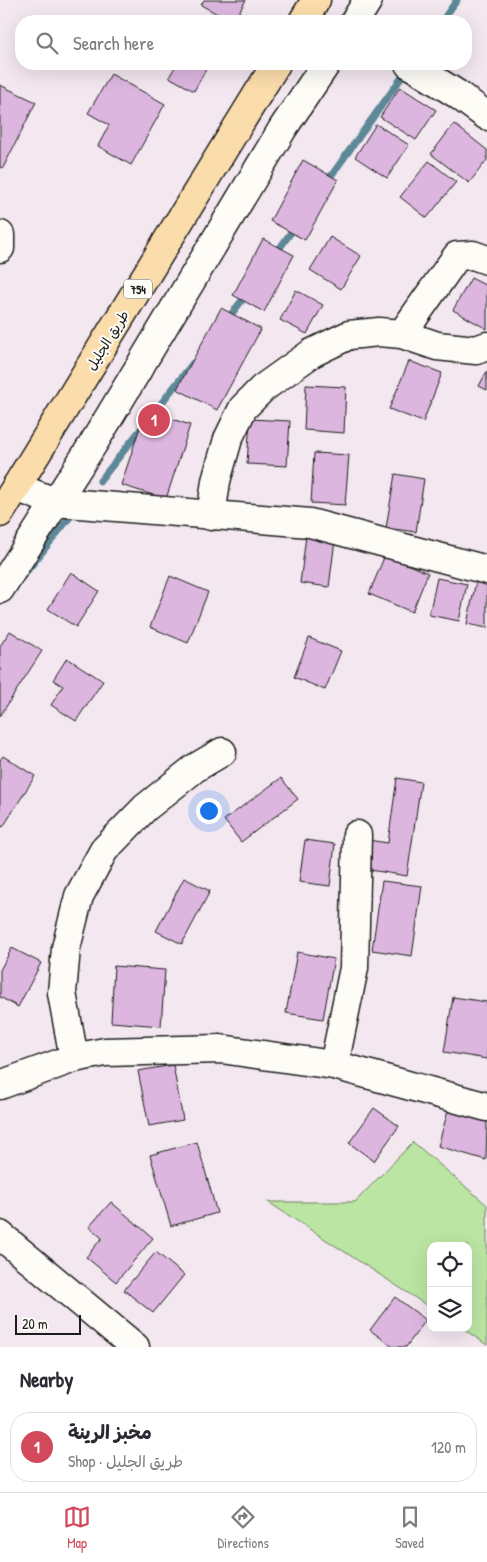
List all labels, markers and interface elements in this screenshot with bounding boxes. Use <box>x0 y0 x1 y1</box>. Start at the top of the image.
search box <box>15 15 472 70</box>
icon: search <box>33 29 61 57</box>
text: Search here <box>73 30 154 56</box>
road number: 754 <box>124 280 152 298</box>
street label: طريق الجليل <box>81 306 133 374</box>
pin: 1 <box>138 401 170 439</box>
your location <box>196 798 222 824</box>
map controls <box>427 1242 472 1332</box>
button: locate <box>427 1242 472 1287</box>
button: layers <box>427 1287 472 1332</box>
scale bar <box>15 1312 81 1335</box>
text: 20 m <box>22 1314 48 1333</box>
text: Nearby <box>20 1365 73 1394</box>
text: مخبز الرينة <box>68 1419 152 1445</box>
text: 1 <box>34 1436 40 1458</box>
text: 120 m <box>431 1436 466 1458</box>
text: Shop · طريق الجليل <box>68 1450 183 1472</box>
tab: Map <box>63 1503 91 1552</box>
tab: Directions <box>217 1503 269 1552</box>
tab: Saved <box>395 1503 424 1552</box>

